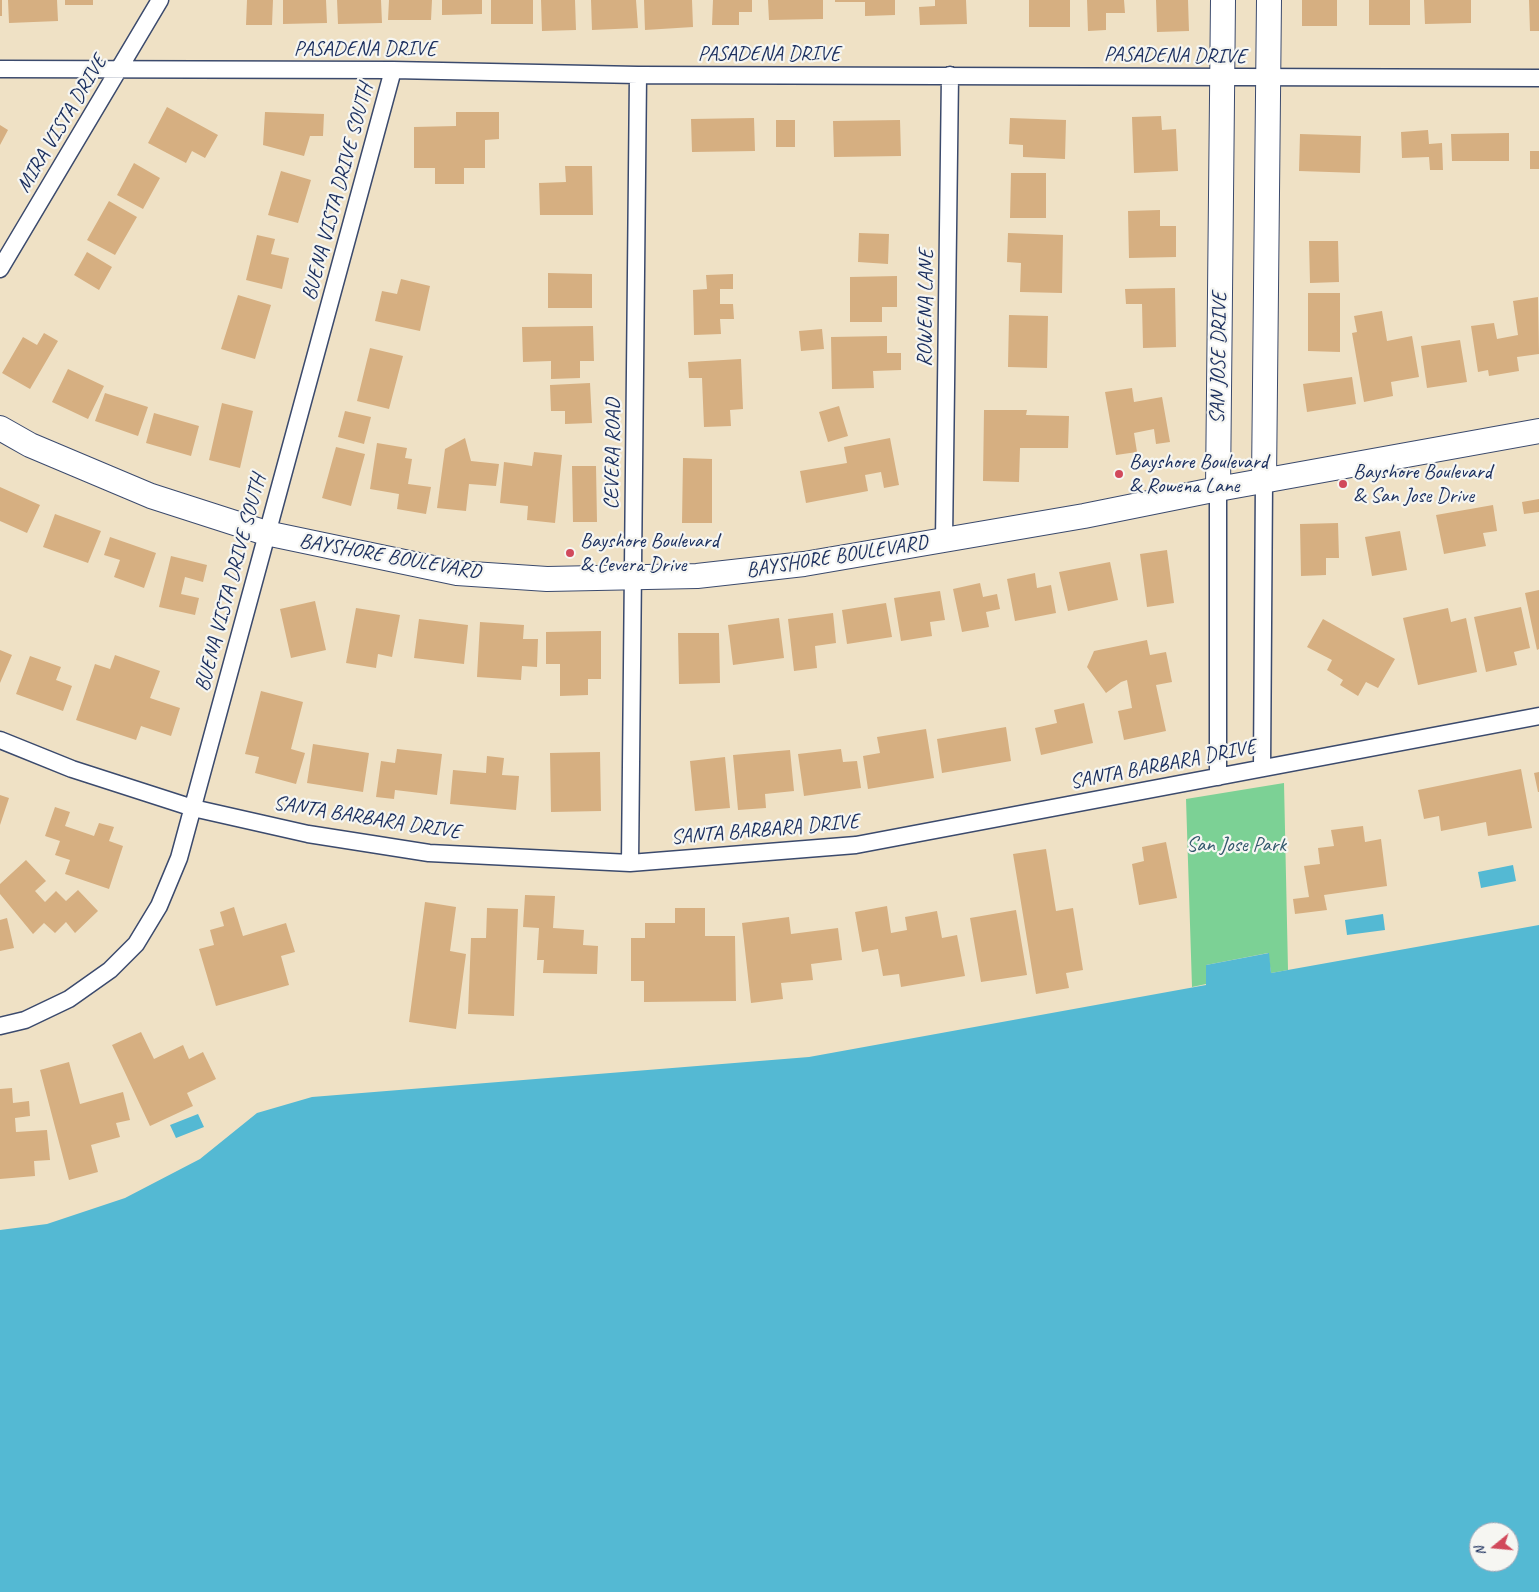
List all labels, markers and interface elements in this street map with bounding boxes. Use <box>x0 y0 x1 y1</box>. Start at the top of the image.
street label: PASADENA DRIVE <box>294 36 436 62</box>
street label: PASADENA DRIVE <box>698 41 840 67</box>
street label: PASADENA DRIVE <box>1104 42 1246 70</box>
street label: MIRA VISTA DRIVE <box>11 51 113 197</box>
street label: BUENA VISTA DRIVE SOUTH <box>297 81 379 303</box>
street label: ROWENA LANE <box>912 249 940 367</box>
street label: SAN JOSE DRIVE <box>1205 292 1233 424</box>
street label: CEVERA ROAD <box>599 398 627 510</box>
place label: Bayshore Boulevard & Rowena Lane <box>1129 449 1268 499</box>
place label: Bayshore Boulevard & San Jose Drive <box>1353 459 1492 509</box>
marker: Bayshore Boulevard & Rowena Lane <box>1113 468 1125 480</box>
street label: BUENA VISTA DRIVE SOUTH <box>190 472 272 694</box>
marker: Bayshore Boulevard & San Jose Drive <box>1337 478 1349 490</box>
place label: Bayshore Boulevard & Cevera Drive <box>580 528 719 578</box>
street label: BAYSHORE BOULEVARD <box>297 529 483 585</box>
street label: BAYSHORE BOULEVARD <box>744 530 930 584</box>
marker: Bayshore Boulevard & Cevera Drive <box>564 547 576 559</box>
street label: SANTA BARBARA DRIVE <box>1068 735 1258 795</box>
street label: SANTA BARBARA DRIVE <box>272 791 462 845</box>
street label: SANTA BARBARA DRIVE <box>670 809 860 851</box>
park label: San Jose Park <box>1186 832 1286 858</box>
north arrow <box>1469 1522 1519 1572</box>
text: N <box>1471 1545 1490 1558</box>

